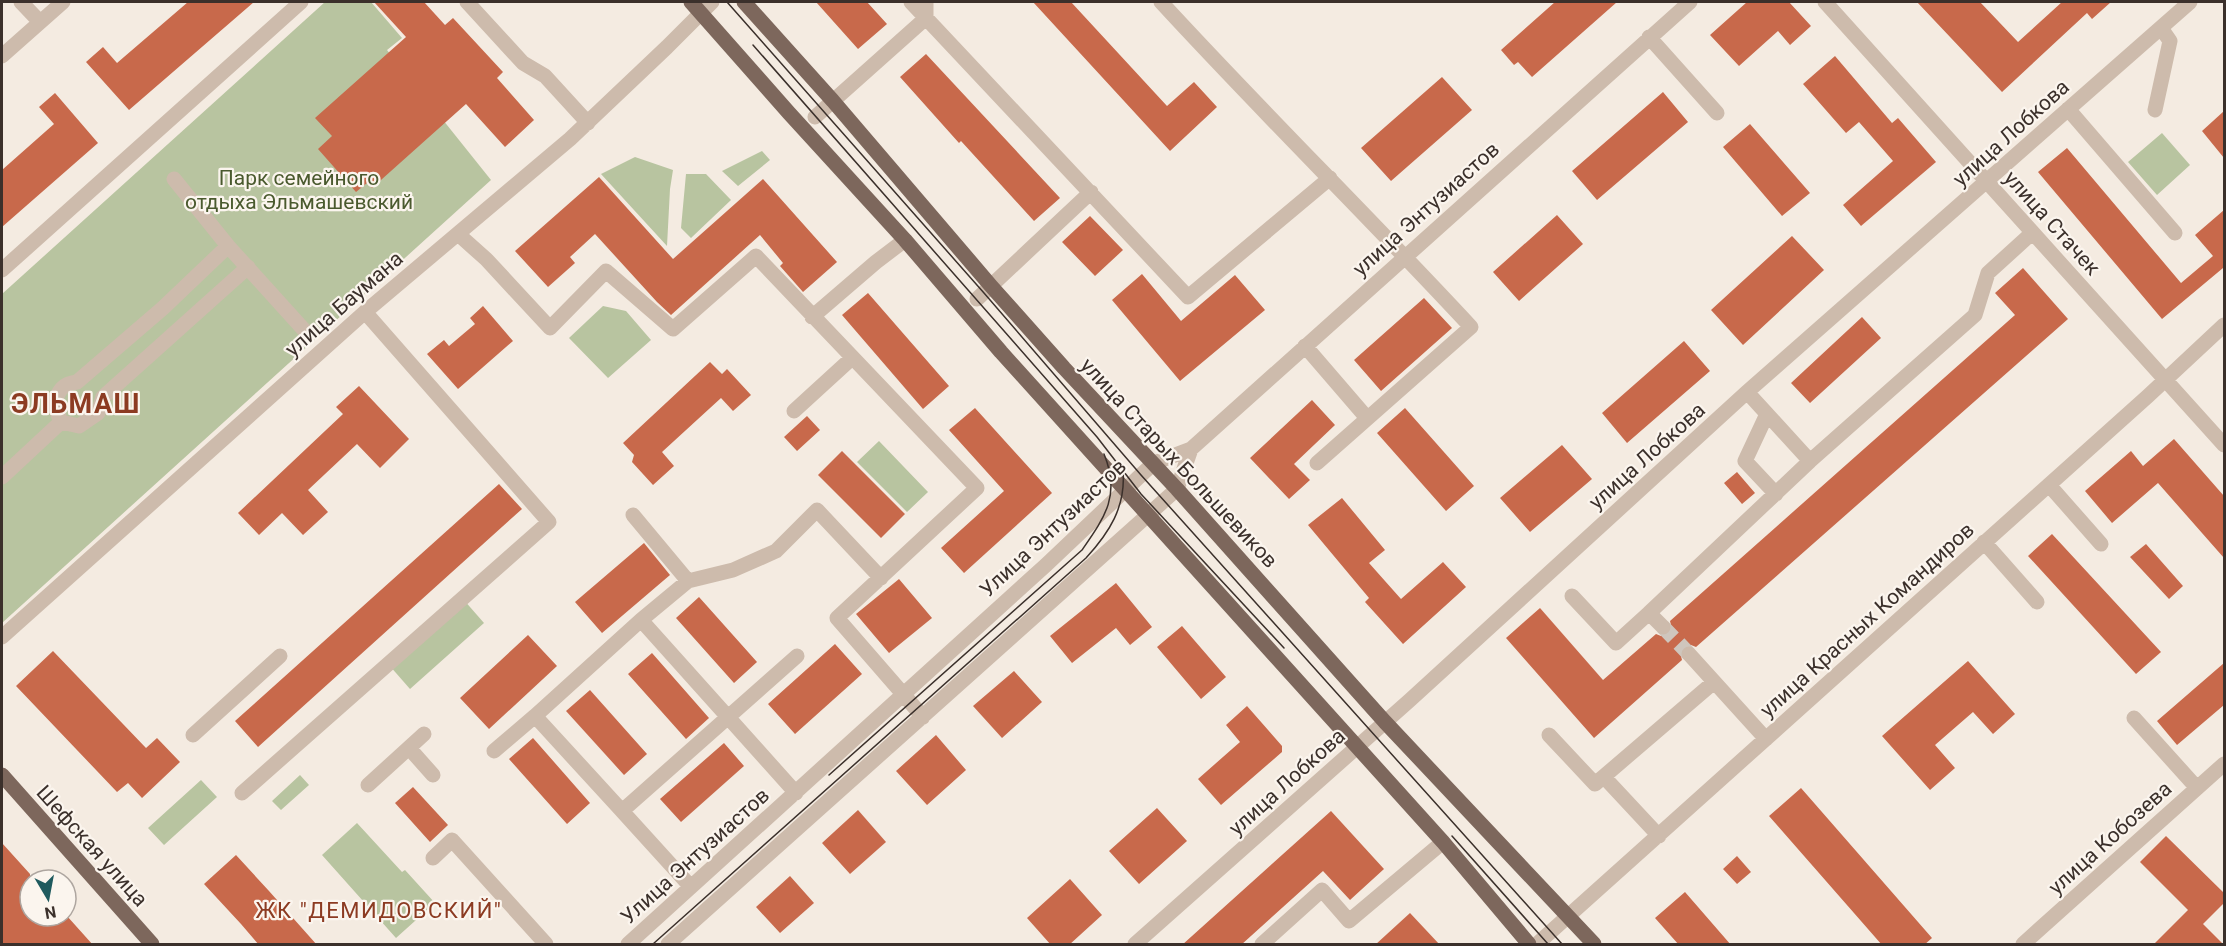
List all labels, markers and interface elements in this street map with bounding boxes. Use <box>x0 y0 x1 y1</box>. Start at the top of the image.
street label: улица Лобкова <box>1948 75 2074 191</box>
street label: улица Энтузиастов <box>1348 137 1504 281</box>
park label: Парк семейного отдыха Эльмашевский <box>185 166 413 214</box>
street label: улица Стачек <box>1999 166 2105 280</box>
street label: улица Баумана <box>280 246 408 362</box>
street label: улица Старых Большевиков <box>1076 353 1282 573</box>
district label: ЭЛЬМАШ <box>11 388 141 420</box>
street label: улица Лобкова <box>1584 398 1710 514</box>
street label: Улица Энтузиастов <box>975 454 1131 602</box>
street label: улица Красных Командиров <box>1755 518 1979 722</box>
street label: улица Лобкова <box>1224 724 1350 840</box>
street label: улица Кобозева <box>2044 777 2176 899</box>
street label: Шефская улица <box>31 781 153 911</box>
street label: Улица Энтузиастов <box>616 783 774 929</box>
north arrow <box>18 868 78 928</box>
district label: ЖК "ДЕМИДОВСКИЙ" <box>256 898 502 923</box>
text: N <box>43 902 58 923</box>

